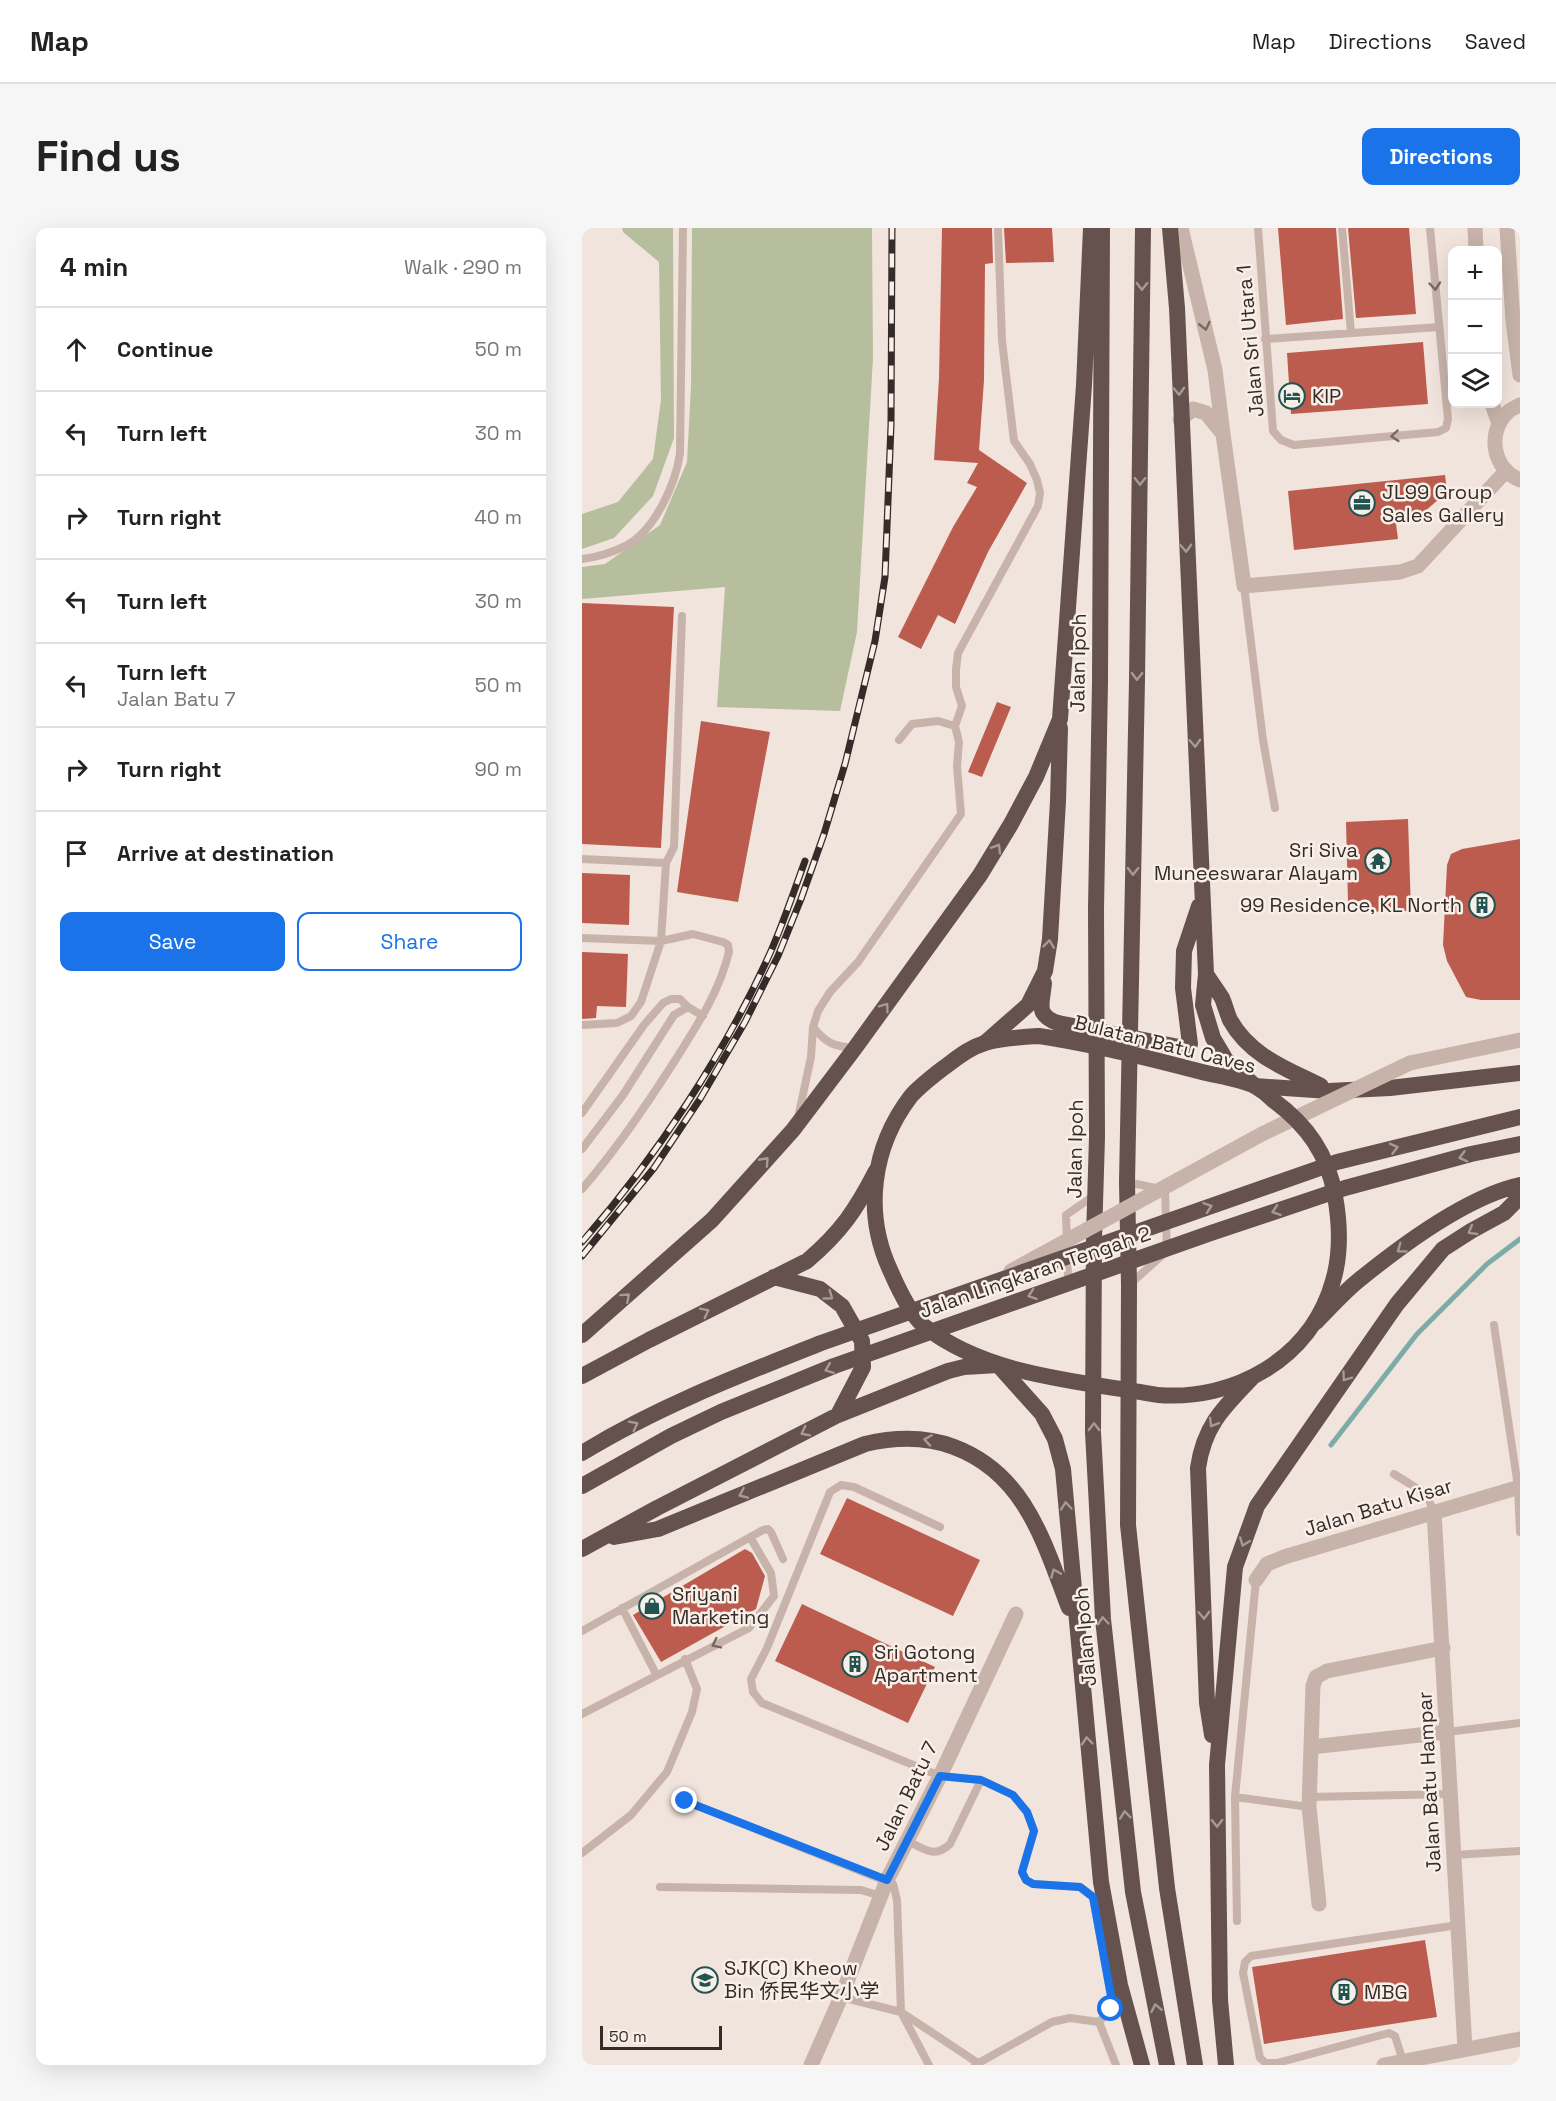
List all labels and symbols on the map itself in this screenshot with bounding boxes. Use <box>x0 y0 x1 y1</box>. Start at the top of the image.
street label: Jalan Sri Utara 1 <box>1230 264 1270 418</box>
one-way arrow <box>1136 282 1148 291</box>
one-way arrow <box>1428 282 1441 291</box>
one-way arrow <box>1198 320 1211 330</box>
hotel icon: KIP <box>1277 381 1307 411</box>
place label: KIP <box>1312 383 1341 409</box>
one-way arrow <box>1173 387 1186 396</box>
one-way arrow <box>1390 429 1399 442</box>
one-way arrow <box>1134 477 1146 486</box>
place label: JL99 Group Sales Gallery <box>1382 479 1504 528</box>
office icon: JL99 Group Sales Gallery <box>1347 488 1377 518</box>
one-way arrow <box>1180 543 1193 552</box>
street label: Jalan Ipoh <box>1064 613 1092 713</box>
one-way arrow <box>1131 672 1144 681</box>
one-way arrow <box>1189 738 1202 747</box>
place label: Sri Siva Muneeswarar Alayam <box>1154 837 1358 886</box>
one-way arrow <box>990 844 1002 854</box>
temple icon: Sri Siva Muneeswarar Alayam <box>1363 846 1393 876</box>
one-way arrow <box>1127 867 1140 876</box>
building icon: 99 Residence, KL North <box>1467 890 1497 920</box>
place label: 99 Residence, KL North <box>1240 892 1462 918</box>
one-way arrow <box>1042 940 1055 949</box>
one-way arrow <box>878 1003 889 1014</box>
street label: Bulatan Batu Caves <box>1071 1009 1259 1079</box>
street label: Jalan Ipoh <box>1061 1099 1089 1199</box>
one-way arrow <box>1389 1142 1399 1155</box>
one-way arrow <box>1458 1149 1468 1162</box>
one-way arrow <box>758 1157 769 1168</box>
one-way arrow <box>1202 1201 1213 1214</box>
one-way arrow <box>1271 1204 1282 1217</box>
street label: Jalan Lingkaran Tengah 2 <box>916 1220 1154 1324</box>
one-way arrow <box>1468 1223 1478 1235</box>
one-way arrow <box>1397 1242 1408 1253</box>
one-way arrow <box>1027 1288 1038 1301</box>
one-way arrow <box>822 1289 833 1300</box>
one-way arrow <box>619 1293 630 1304</box>
one-way arrow <box>699 1307 710 1319</box>
one-way arrow <box>824 1361 835 1374</box>
one-way arrow <box>1342 1370 1353 1381</box>
one-way arrow <box>1208 1417 1220 1427</box>
one-way arrow <box>627 1421 638 1432</box>
one-way arrow <box>1088 1422 1100 1431</box>
one-way arrow <box>801 1425 812 1437</box>
one-way arrow <box>923 1435 932 1447</box>
street label: Jalan Batu Kisar <box>1301 1472 1455 1542</box>
one-way arrow <box>738 1487 749 1499</box>
one-way arrow <box>1060 1501 1073 1510</box>
one-way arrow <box>1238 1536 1251 1546</box>
one-way arrow <box>1050 1568 1062 1579</box>
place label: Sriyani Marketing <box>672 1581 769 1630</box>
street label: Jalan Ipoh <box>1068 1587 1102 1687</box>
shop icon: Sriyani Marketing <box>637 1591 667 1621</box>
one-way arrow <box>1197 1610 1210 1619</box>
one-way arrow <box>1097 1617 1110 1626</box>
one-way arrow <box>712 1637 723 1649</box>
place label: Sri Gotong Apartment <box>874 1639 978 1688</box>
building icon: Sri Gotong Apartment <box>840 1649 870 1679</box>
street label: Jalan Batu Hampar <box>1411 1691 1447 1873</box>
one-way arrow <box>1081 1736 1094 1745</box>
street label: Jalan Batu 7 <box>868 1737 944 1855</box>
route end <box>671 1787 697 1813</box>
one-way arrow <box>1119 1811 1131 1820</box>
one-way arrow <box>1211 1819 1224 1828</box>
place label: SJK(C) Kheow Bin 侨民华文小学 <box>724 1955 880 2004</box>
school or university icon: SJK(C) Kheow Bin 侨民华文小学 <box>690 1965 720 1995</box>
building icon: MBG <box>1329 1977 1359 2007</box>
place label: MBG <box>1364 1979 1408 2005</box>
route start <box>1097 1995 1123 2021</box>
one-way arrow <box>1150 2003 1163 2013</box>
scale bar <box>600 2023 722 2050</box>

